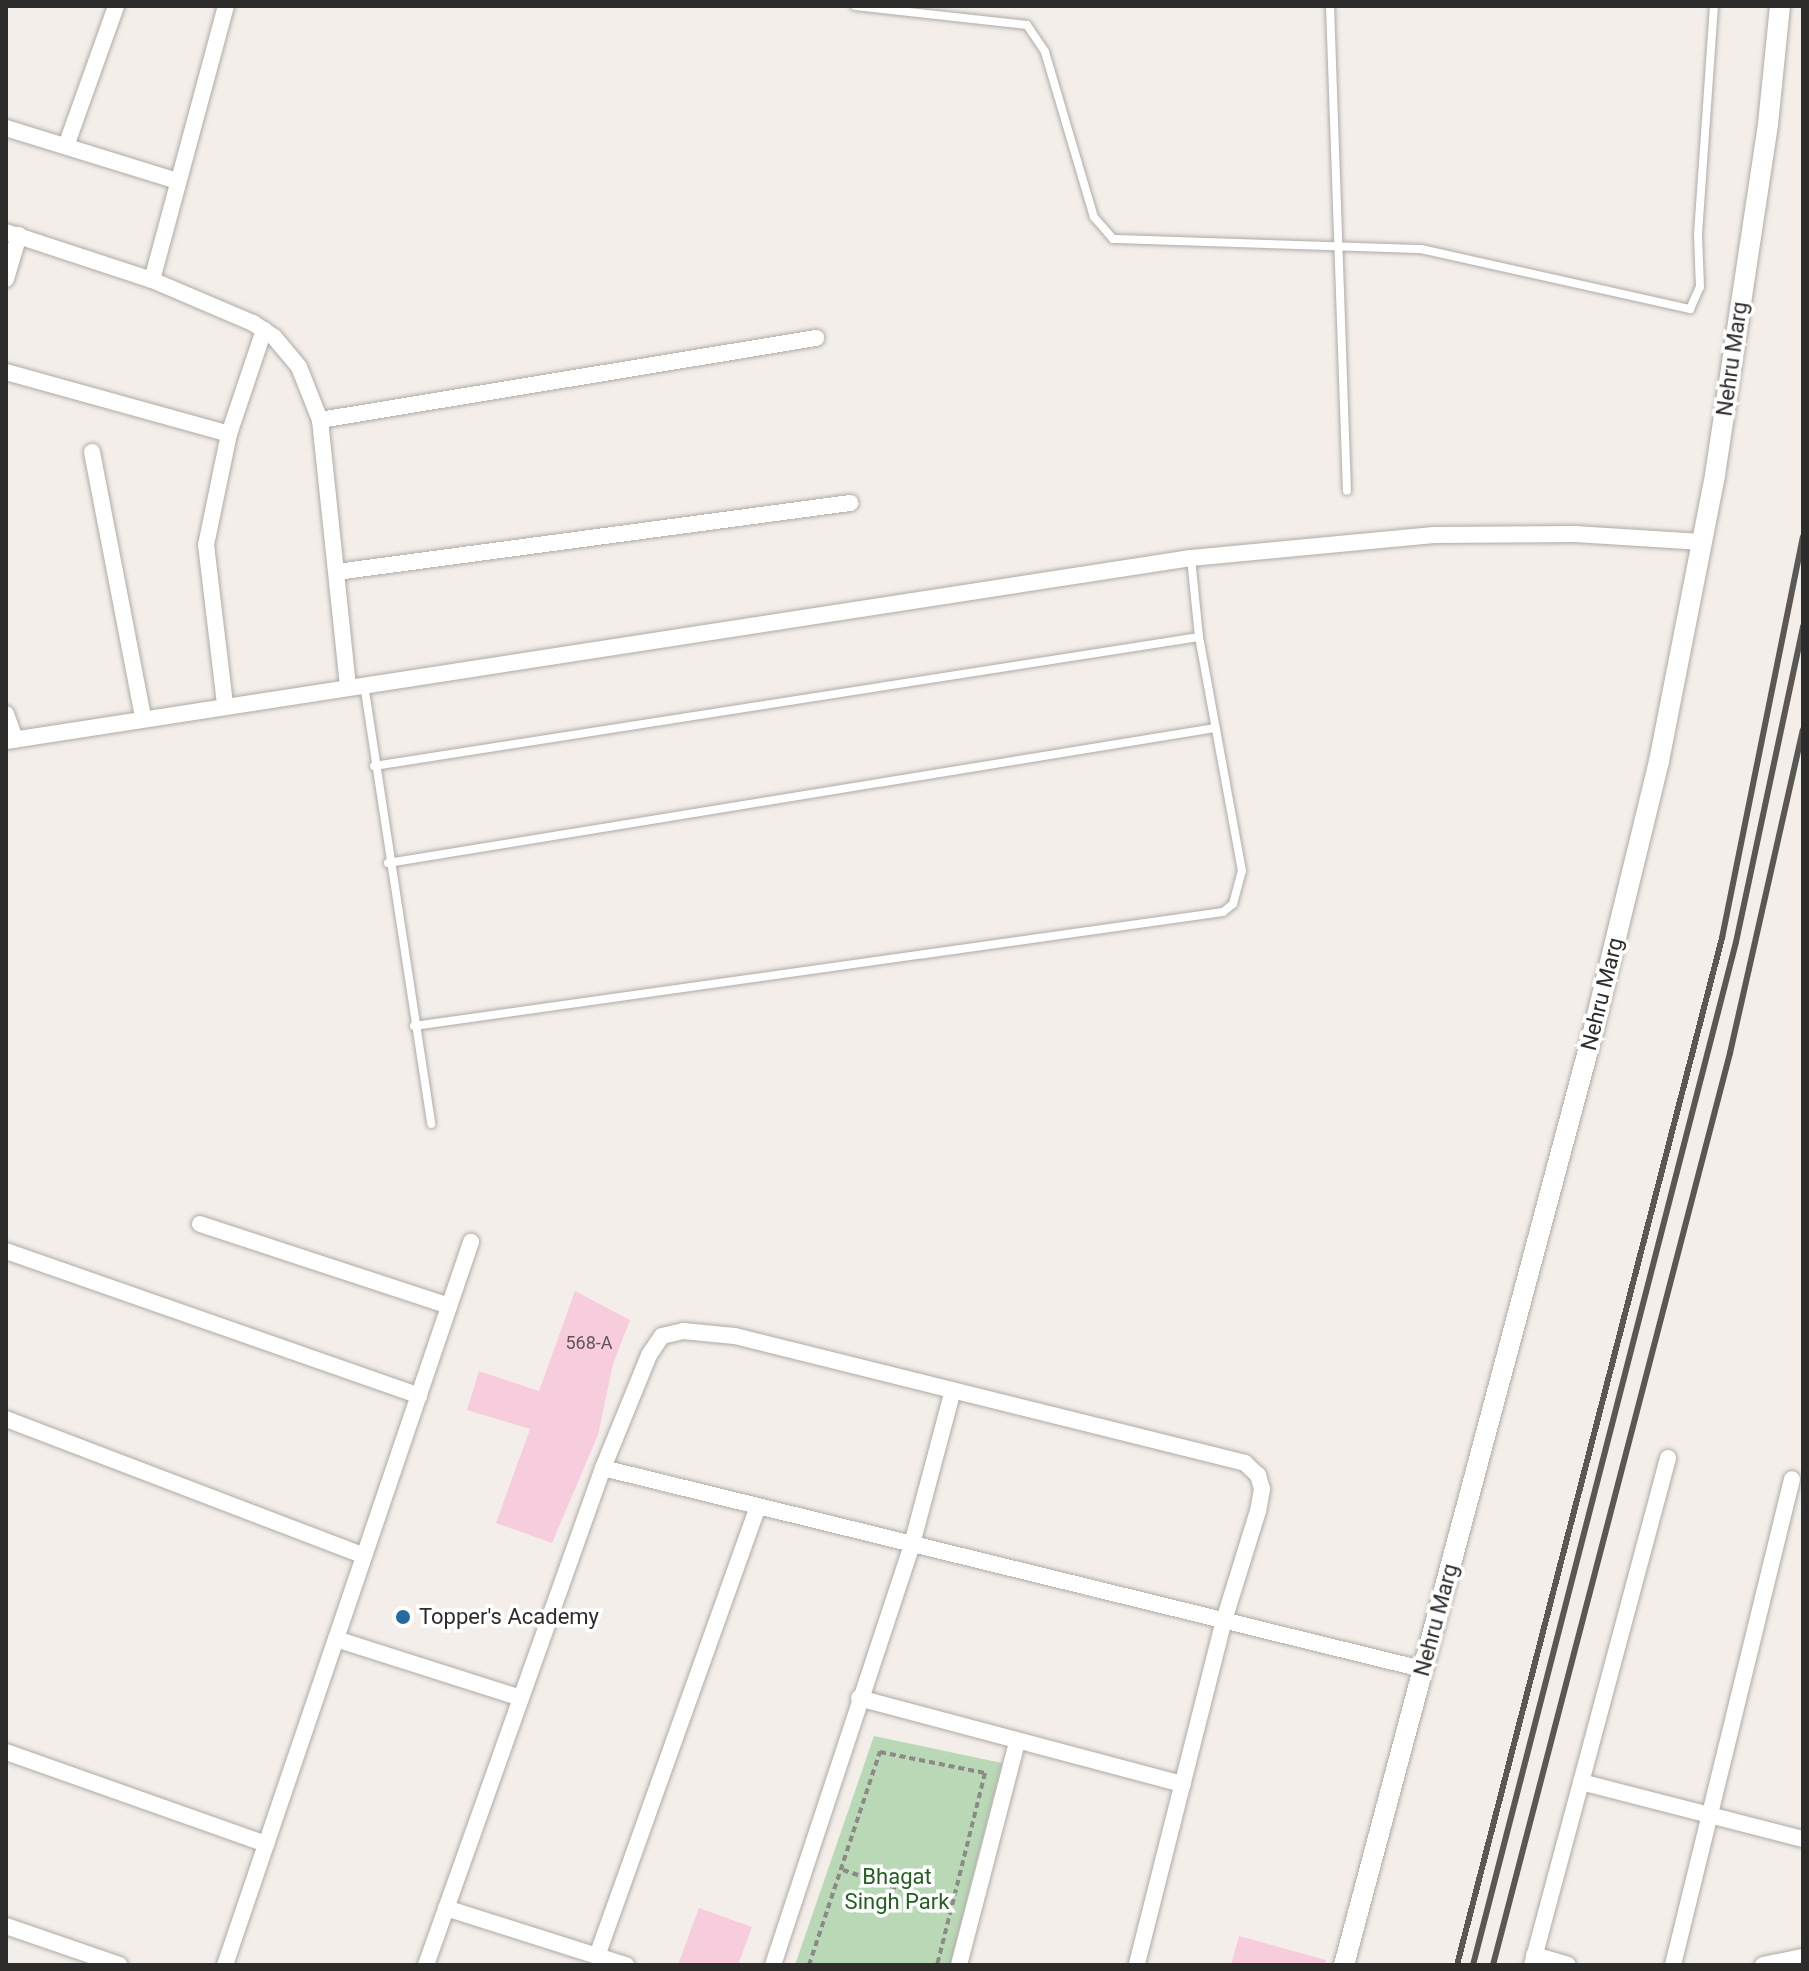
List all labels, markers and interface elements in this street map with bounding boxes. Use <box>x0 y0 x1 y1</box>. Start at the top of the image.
street label: Nehru Marg <box>1711 300 1753 418</box>
street label: Nehru Marg <box>1575 935 1629 1053</box>
house number: 568-A <box>565 1332 613 1354</box>
street label: Nehru Marg <box>1408 1561 1464 1679</box>
place label: Topper's Academy <box>419 1604 599 1630</box>
marker: Topper's Academy <box>394 1608 412 1626</box>
park label: Bhagat Singh Park <box>845 1863 949 1914</box>

